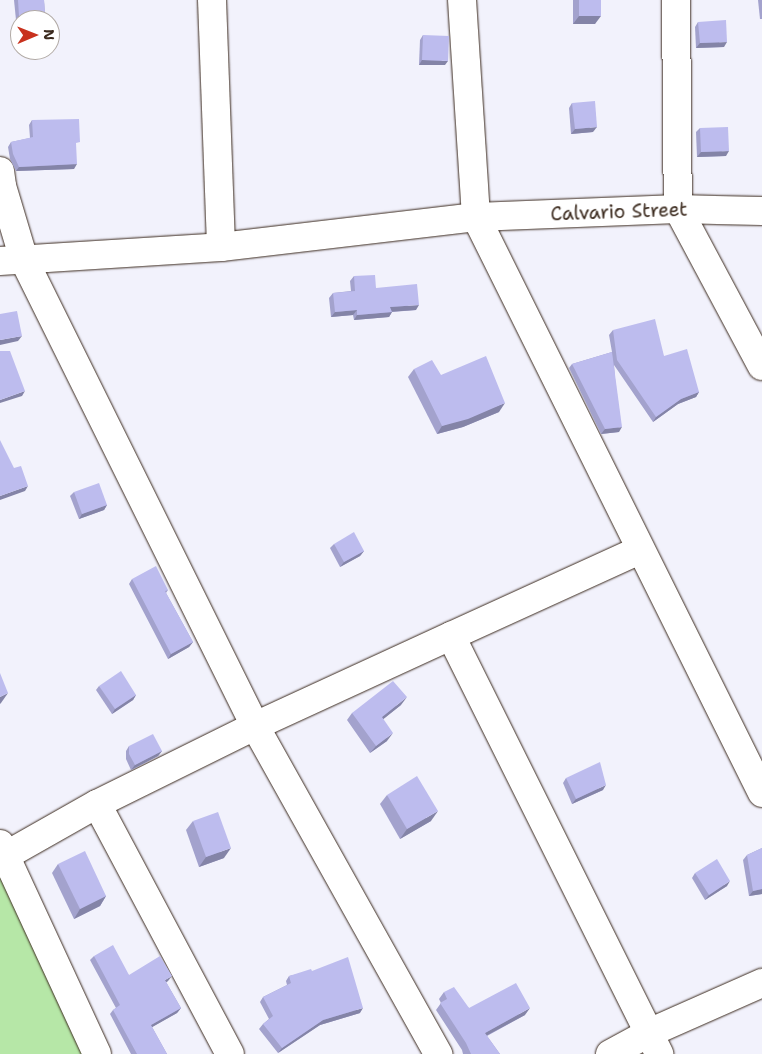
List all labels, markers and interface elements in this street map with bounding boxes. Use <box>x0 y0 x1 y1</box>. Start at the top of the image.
north arrow <box>10 10 60 60</box>
text: N <box>40 29 58 40</box>
street label: Calvario Street <box>550 198 688 226</box>

